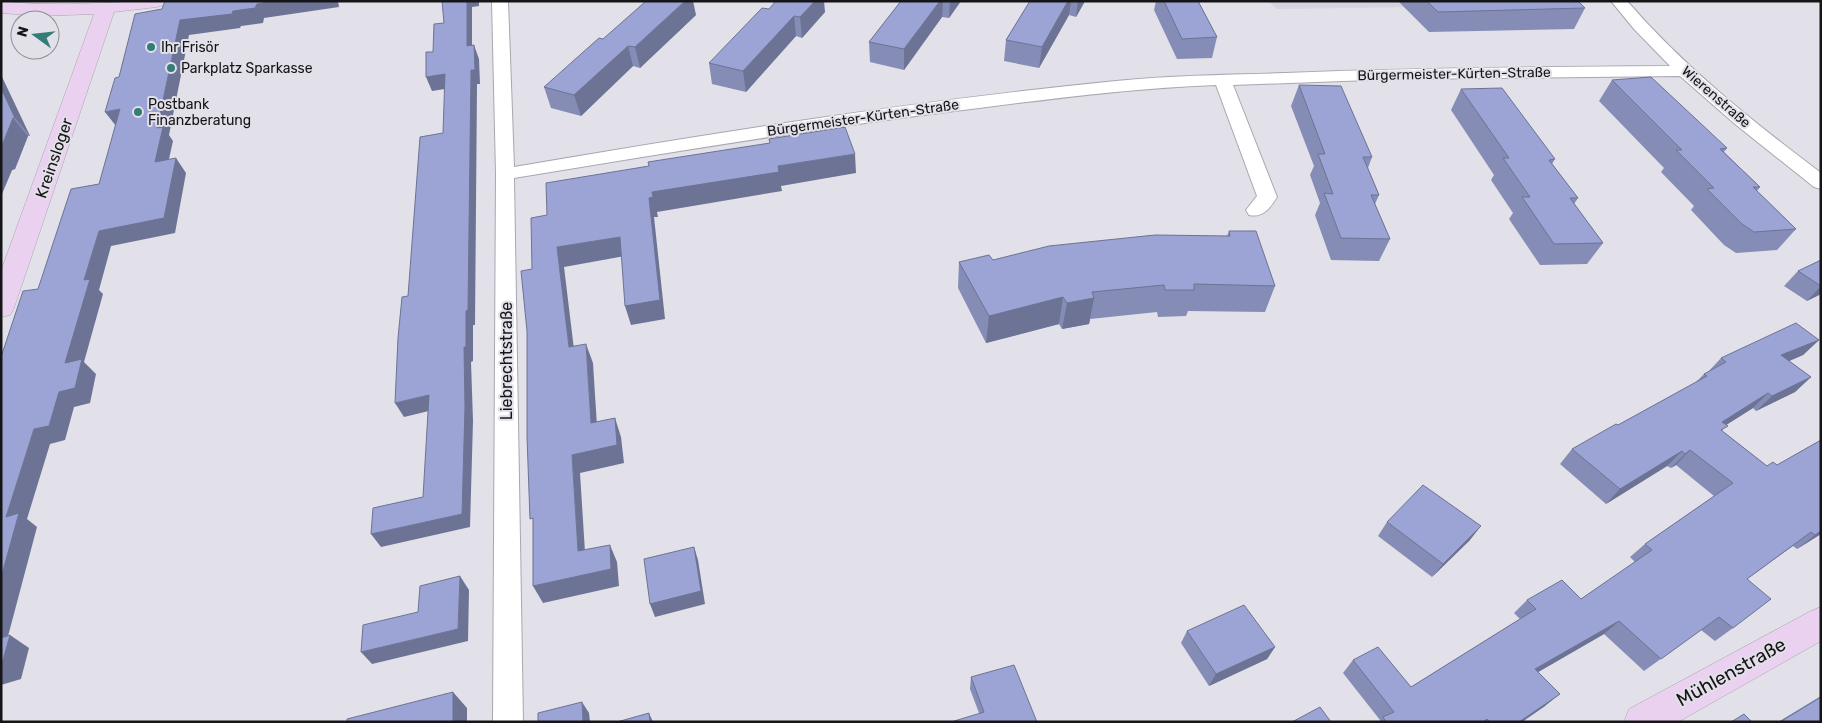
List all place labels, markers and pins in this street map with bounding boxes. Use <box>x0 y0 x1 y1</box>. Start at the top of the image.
place label: Ihr Frisör <box>161 39 220 56</box>
marker: Ihr Frisör <box>145 41 157 53</box>
place label: Parkplatz Sparkasse <box>181 60 313 77</box>
marker: Parkplatz Sparkasse <box>165 62 177 74</box>
place label: Postbank Finanzberatung <box>148 96 251 129</box>
marker: Postbank Finanzberatung <box>132 106 144 118</box>

